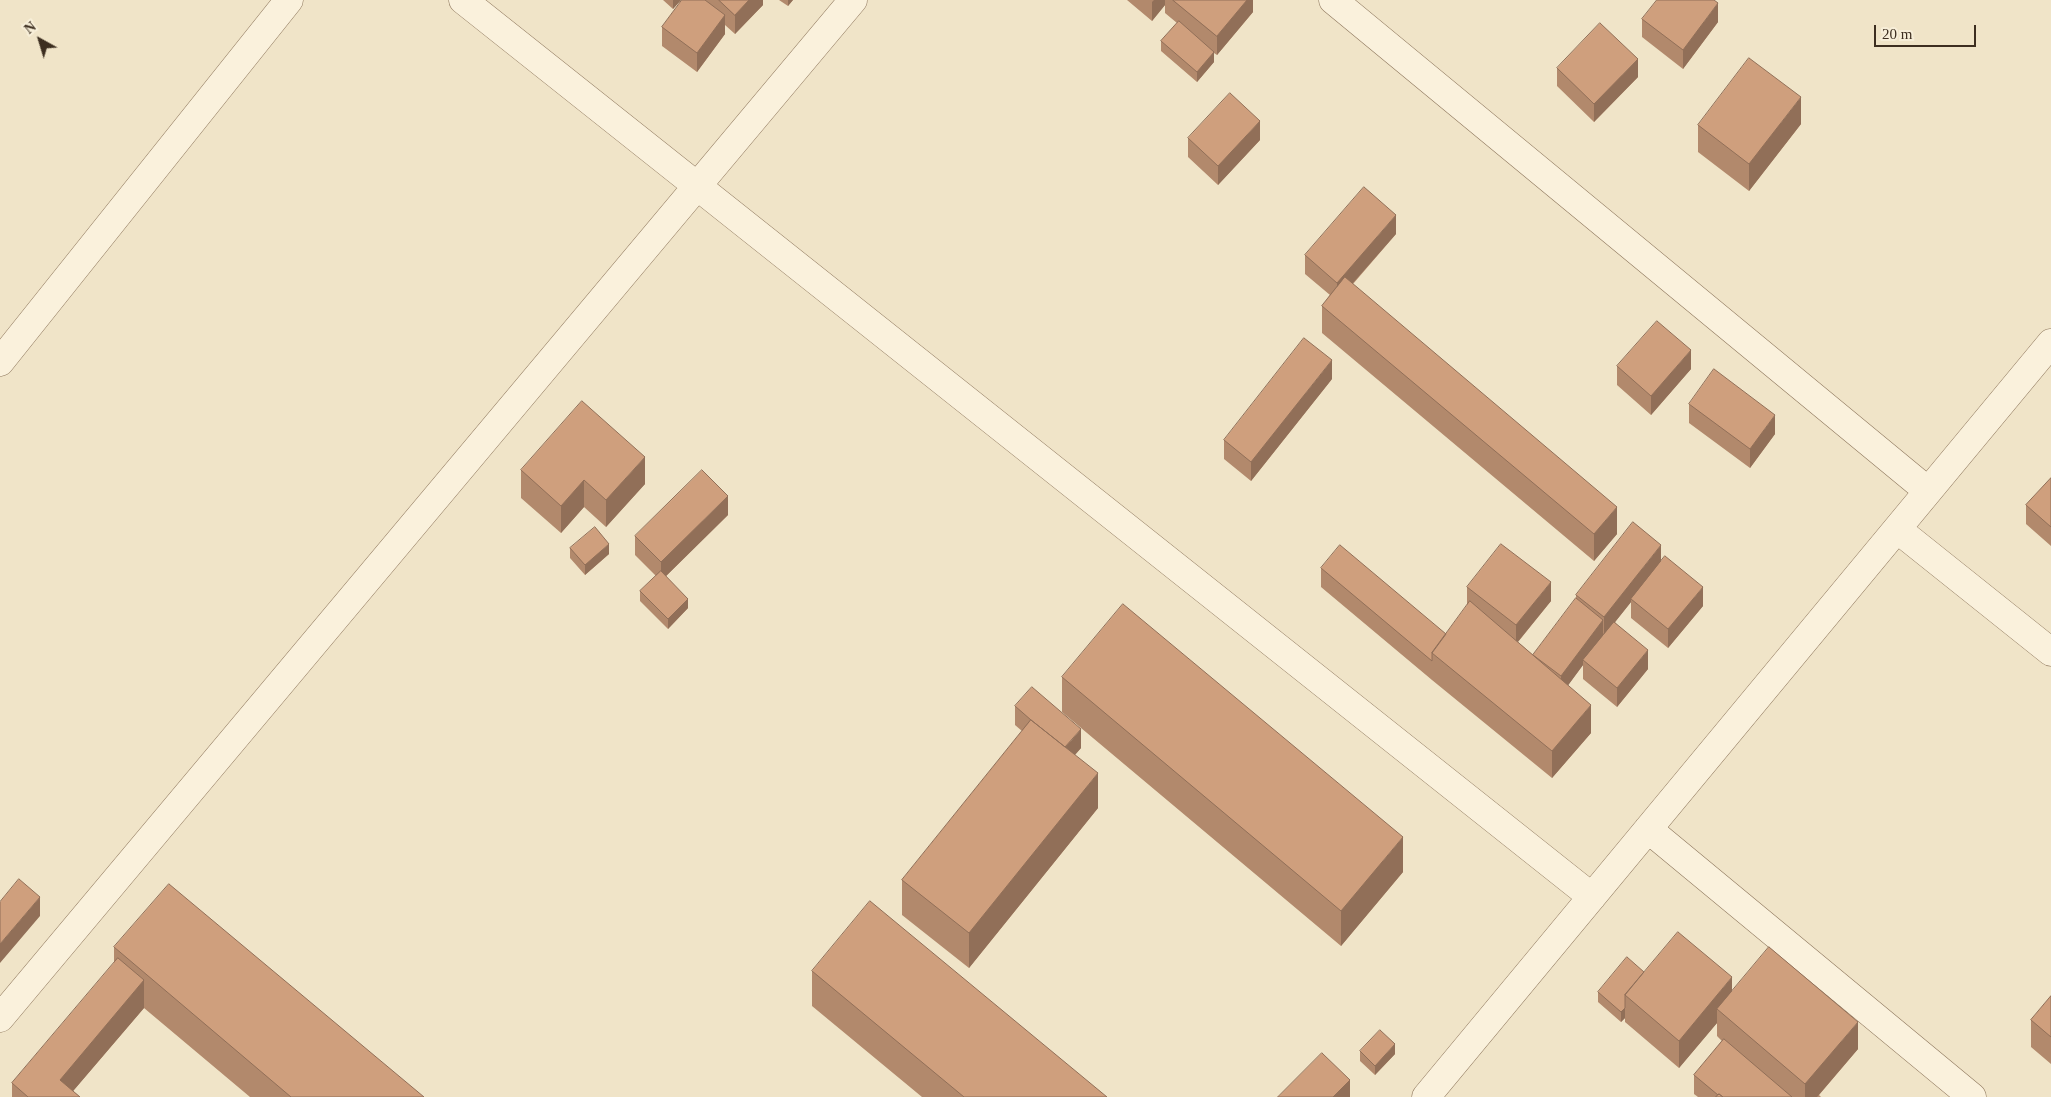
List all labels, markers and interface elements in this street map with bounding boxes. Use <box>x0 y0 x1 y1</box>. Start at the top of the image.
north arrow <box>15 15 65 65</box>
scale bar <box>1876 15 1978 47</box>
text: N <box>22 19 39 37</box>
text: 20 m <box>1882 26 1912 42</box>

